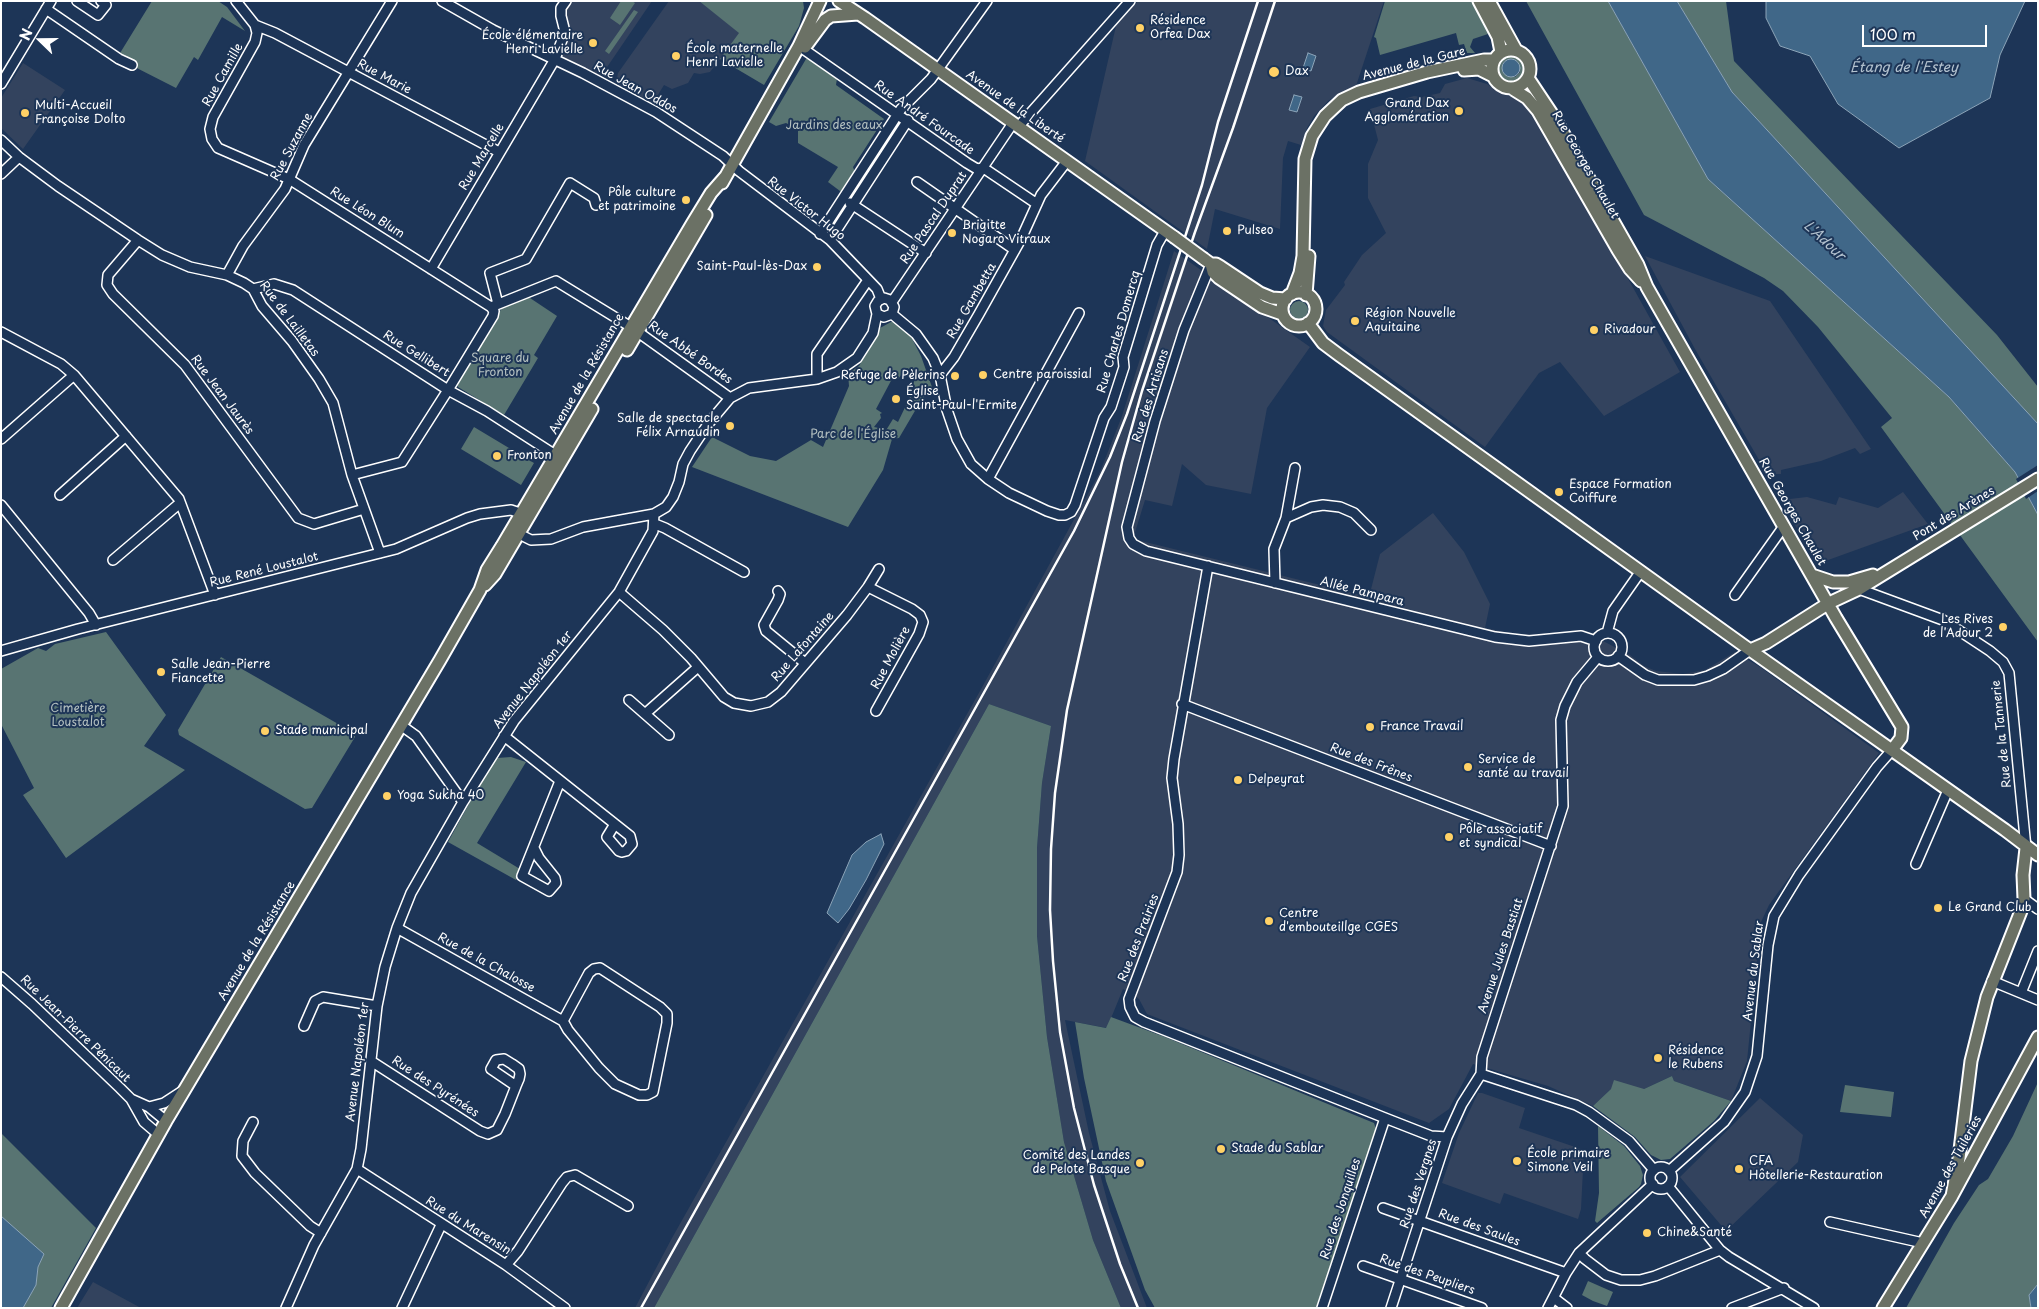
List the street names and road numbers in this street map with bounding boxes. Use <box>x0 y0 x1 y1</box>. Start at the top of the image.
street label: Rue Camille <box>200 41 246 109</box>
street label: Avenue de la Gare <box>1361 44 1467 84</box>
street label: Rue Marie <box>354 57 414 97</box>
street label: Rue Jean Oddos <box>591 59 679 117</box>
street label: Avenue de la Liberté <box>963 68 1067 146</box>
street label: Rue André Fourcade <box>871 78 977 158</box>
street label: Rue Georges Chaulet <box>1548 109 1622 221</box>
street label: Rue Suzanne <box>268 111 316 183</box>
street label: Rue Marcelle <box>456 121 508 193</box>
street label: Rue Pascal Duprat <box>898 169 970 267</box>
street label: Rue Victor Hugo <box>764 174 848 244</box>
street label: Rue Léon Blum <box>327 184 407 242</box>
street label: Rue Gambetta <box>944 261 1000 341</box>
street label: Rue Charles Domercq <box>1095 269 1143 395</box>
street label: Rue de Lailletas <box>256 279 322 359</box>
street label: Avenue de la Résistance <box>547 311 627 437</box>
street label: Rue Abbé Bordes <box>645 319 735 387</box>
street label: Rue Gellibert <box>380 328 452 380</box>
street label: Rue des Artisans <box>1130 348 1172 444</box>
street label: Rue Jean Jaurès <box>187 352 257 438</box>
street label: Rue Georges Chaulet <box>1755 456 1829 568</box>
street label: Pont des Arènes <box>1911 484 1997 544</box>
street label: Rue René Loustalot <box>208 550 320 590</box>
street label: Allée Pampara <box>1319 575 1405 609</box>
street label: Rue Lafontaine <box>769 609 837 685</box>
street label: Rue Molière <box>868 624 914 692</box>
street label: Avenue Napoléon 1er <box>490 628 576 732</box>
street label: Rue de la Tannerie <box>1989 679 2015 789</box>
street label: Rue des Frênes <box>1328 741 1414 785</box>
street label: Avenue de la Résistance <box>216 879 298 1003</box>
street label: Rue des Prairies <box>1116 892 1162 984</box>
street label: Avenue Jules Bastiat <box>1476 897 1526 1015</box>
street label: Avenue du Sablar <box>1741 920 1767 1022</box>
street label: Rue de la Chalosse <box>435 930 537 996</box>
street label: Rue Jean-Pierre Pénicaut <box>17 973 133 1085</box>
street label: Avenue Napoléon 1er <box>344 1002 372 1122</box>
street label: Rue des Pyrénées <box>389 1053 481 1121</box>
street label: Avenue des Tuileries <box>1917 1113 1985 1221</box>
street label: Rue des Vergnes <box>1398 1137 1440 1231</box>
street label: Rue des Jonquilles <box>1318 1157 1364 1261</box>
street label: Rue du Marensin <box>423 1194 513 1258</box>
street label: Rue des Saules <box>1436 1207 1522 1249</box>
street label: Rue des Peupliers <box>1377 1252 1477 1298</box>

